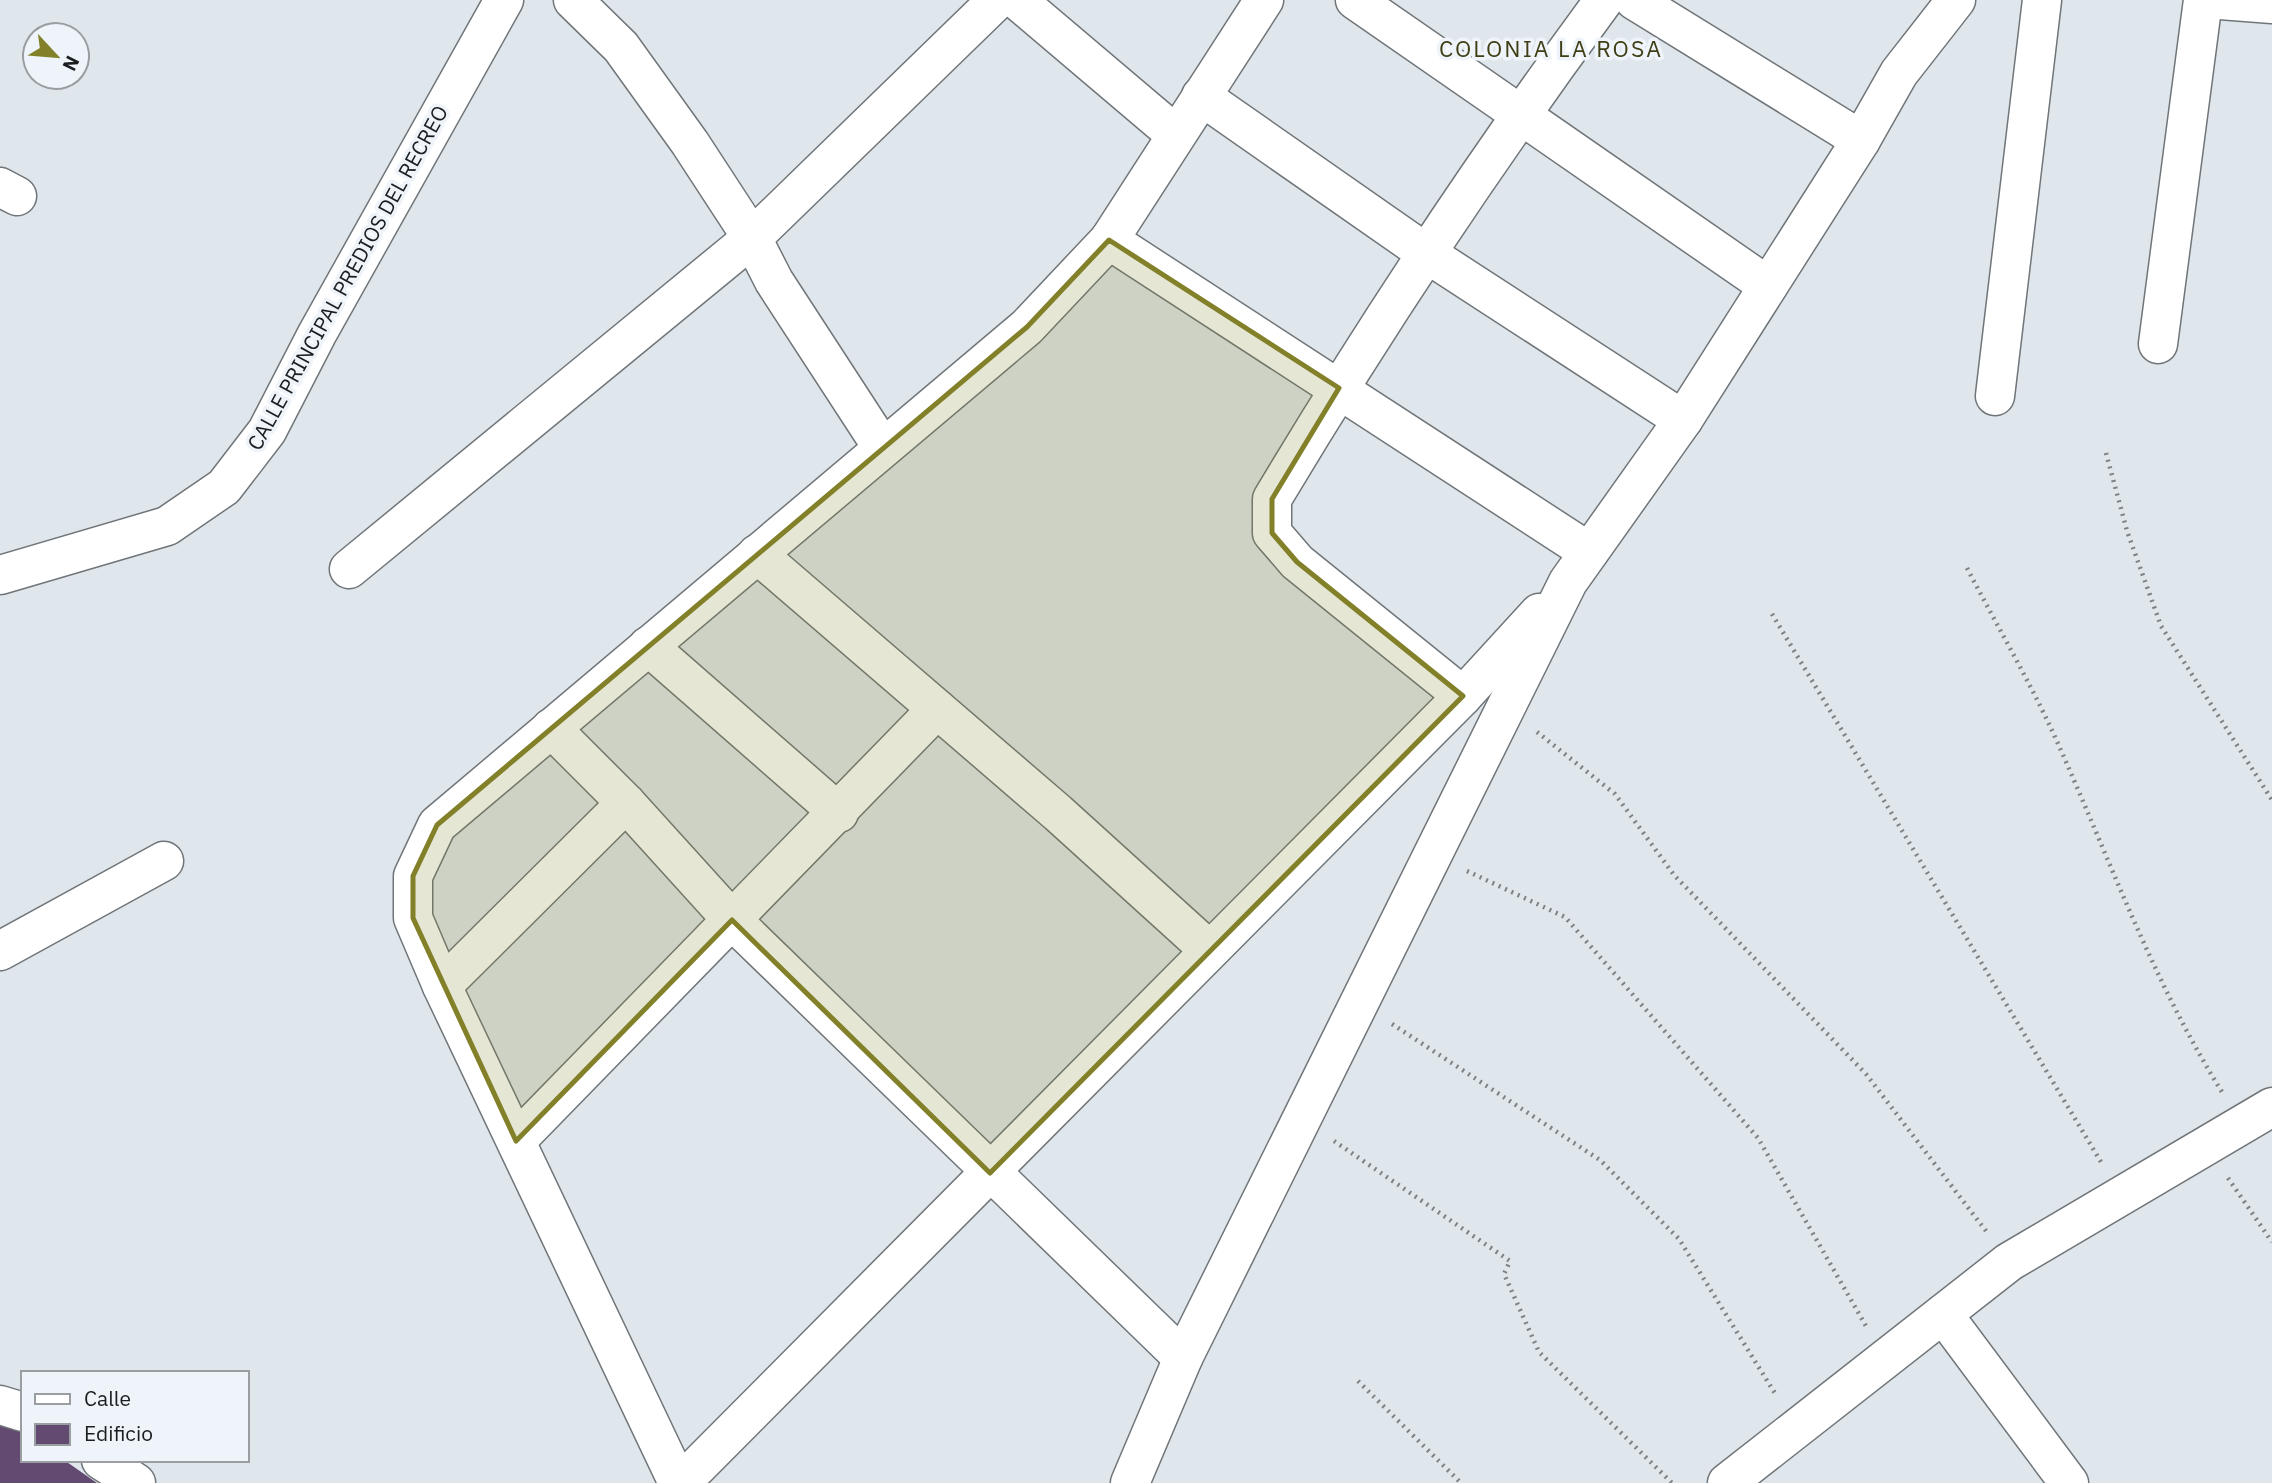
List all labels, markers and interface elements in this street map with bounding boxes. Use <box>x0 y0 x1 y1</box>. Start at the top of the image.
north arrow <box>21 21 91 91</box>
district label: COLONIA LA ROSA <box>1439 33 1663 63</box>
text: N <box>57 52 85 75</box>
street label: CALLE PRINCIPAL PREDIOS DEL RECREO <box>240 100 454 455</box>
legend <box>21 1371 248 1462</box>
text: Calle <box>84 1384 131 1412</box>
text: Edificio <box>84 1419 153 1447</box>

